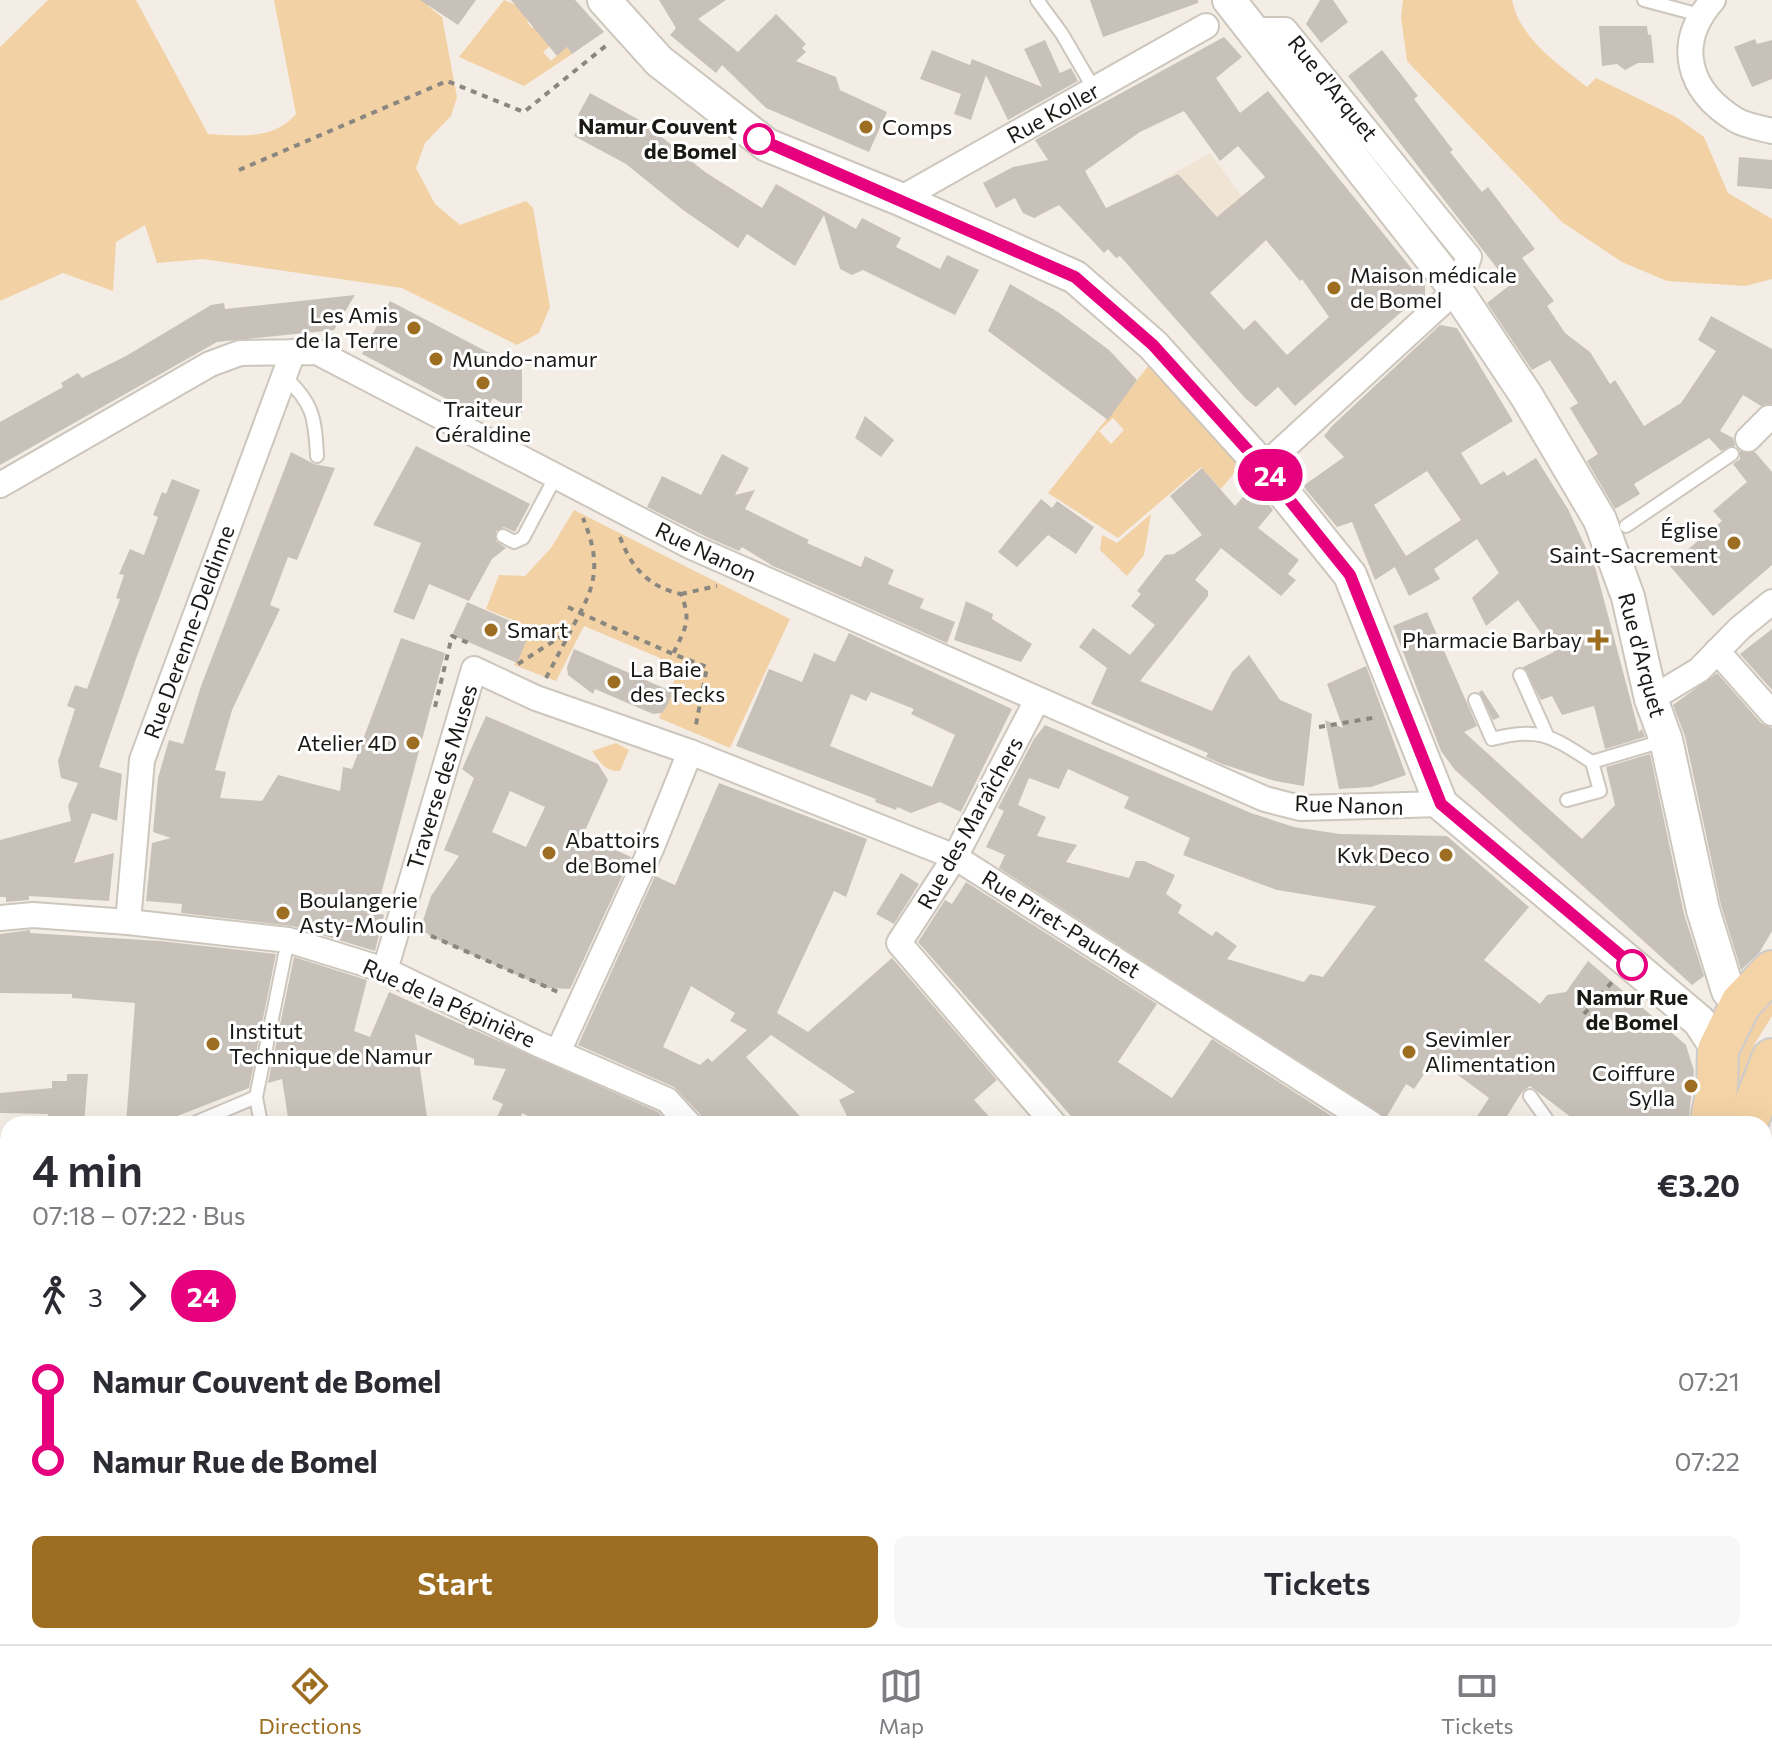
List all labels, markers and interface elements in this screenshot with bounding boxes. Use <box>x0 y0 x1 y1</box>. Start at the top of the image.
street label: Rue d'Arquet <box>1283 30 1384 146</box>
street label: Rue Koller <box>1002 76 1104 149</box>
place label: Namur Couvent de Bomel <box>578 112 737 164</box>
place label: Comps <box>882 113 952 140</box>
marker: Comps <box>857 118 875 136</box>
marker: Namur Couvent de Bomel <box>744 124 774 154</box>
place label: Maison médicale de Bomel <box>1350 261 1517 313</box>
marker: Maison médicale de Bomel <box>1325 279 1343 297</box>
place label: Les Amis de la Terre <box>295 301 398 353</box>
marker: Les Amis de la Terre <box>405 319 423 337</box>
place label: Mundo-namur <box>452 345 598 372</box>
marker: Mundo-namur <box>427 350 445 368</box>
marker: Traiteur Géraldine <box>474 374 492 392</box>
place label: Traiteur Géraldine <box>435 395 531 447</box>
line badge: 24 <box>1234 449 1306 501</box>
text: 24 <box>1254 458 1286 492</box>
street label: Rue Nanon <box>651 515 761 588</box>
place label: Église Saint-Sacrement <box>1549 516 1718 568</box>
street label: Rue Derenne-Deldinne <box>137 521 240 742</box>
marker: Église Saint-Sacrement <box>1725 534 1743 552</box>
street label: Rue d'Arquet <box>1613 590 1672 720</box>
place label: Smart <box>507 616 568 643</box>
marker: Smart <box>482 621 500 639</box>
place label: Pharmacie Barbay <box>1402 626 1582 653</box>
marker: Pharmacie Barbay <box>1589 631 1607 649</box>
place label: La Baie des Tecks <box>630 655 725 707</box>
marker: La Baie des Tecks <box>605 673 623 691</box>
street label: Traverse des Muses <box>401 681 483 873</box>
place label: Atelier 4D <box>297 729 397 756</box>
street label: Rue des Maraîchers <box>911 732 1028 914</box>
marker: Atelier 4D <box>404 734 422 752</box>
street label: Rue Nanon <box>1294 789 1404 820</box>
place label: Abattoirs de Bomel <box>565 826 660 878</box>
place label: Kvk Deco <box>1337 841 1430 868</box>
marker: Abattoirs de Bomel <box>540 844 558 862</box>
marker: Kvk Deco <box>1437 846 1455 864</box>
street label: Rue Piret-Pauchet <box>977 864 1146 983</box>
place label: Boulangerie Asty-Moulin <box>299 886 424 938</box>
marker: Boulangerie Asty-Moulin <box>274 904 292 922</box>
marker: Namur Rue de Bomel <box>1617 950 1647 980</box>
street label: Rue de la Pépinière <box>359 952 540 1053</box>
place label: Namur Rue de Bomel <box>1576 983 1688 1035</box>
place label: Institut Technique de Namur <box>229 1017 433 1069</box>
place label: Sevimler Alimentation <box>1425 1025 1556 1077</box>
marker: Institut Technique de Namur <box>204 1035 222 1053</box>
marker: Sevimler Alimentation <box>1400 1043 1418 1061</box>
place label: Coiffure Sylla <box>1592 1059 1675 1111</box>
marker: Coiffure Sylla <box>1682 1077 1700 1095</box>
text: 4 min <box>32 1142 143 1196</box>
text: €3.20 <box>1657 1166 1740 1203</box>
text: 07:18 – 07:22 · Bus <box>32 1199 246 1230</box>
icon: walk <box>32 1274 76 1318</box>
icon: forward <box>115 1274 159 1318</box>
text: 24 <box>187 1279 220 1313</box>
text: 3 <box>88 1281 103 1312</box>
text: Namur Couvent de Bomel <box>92 1362 441 1399</box>
text: 07:21 <box>1678 1365 1740 1396</box>
text: Namur Rue de Bomel <box>92 1442 378 1479</box>
text: 07:22 <box>1674 1445 1740 1476</box>
button: Start <box>32 1536 878 1628</box>
button: Tickets <box>894 1536 1740 1628</box>
tab: Directions <box>258 1664 362 1739</box>
tab: Map <box>879 1664 924 1739</box>
tab: Tickets <box>1441 1664 1513 1739</box>

